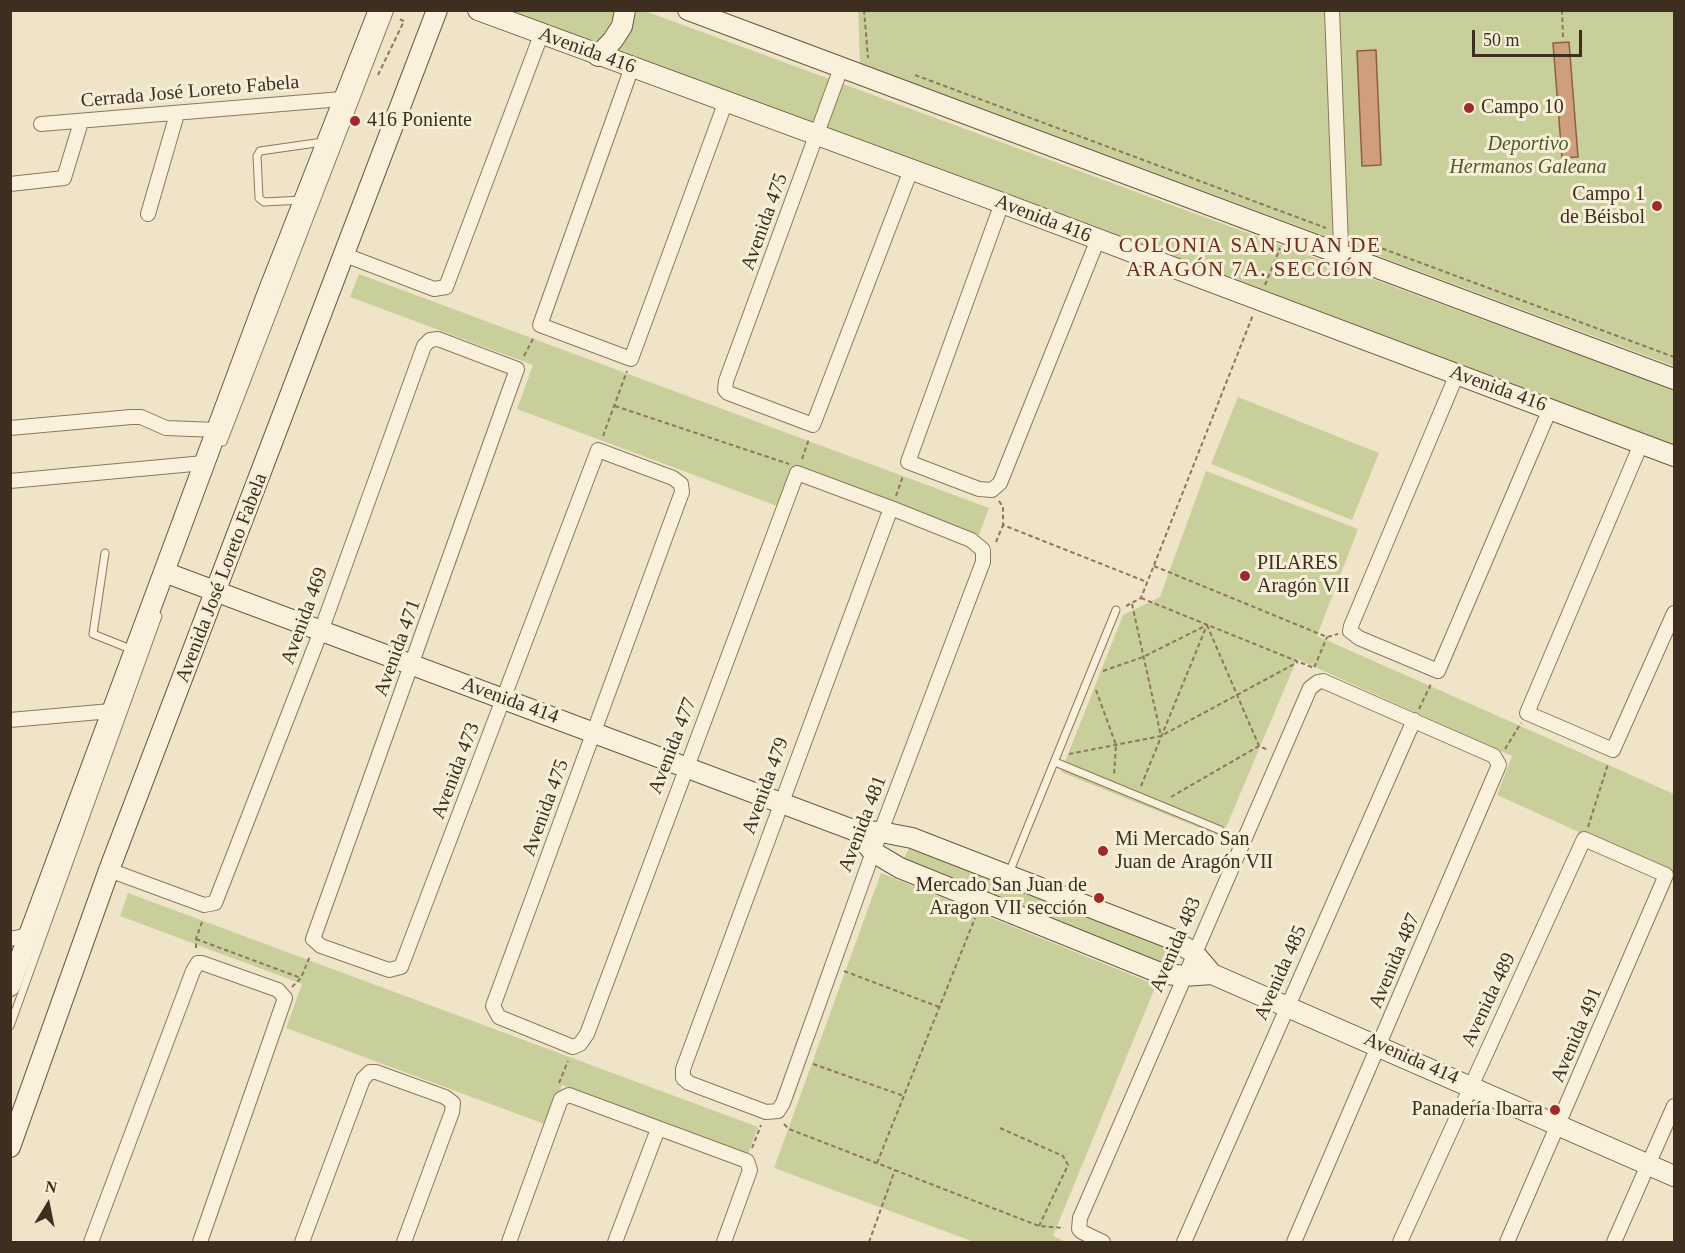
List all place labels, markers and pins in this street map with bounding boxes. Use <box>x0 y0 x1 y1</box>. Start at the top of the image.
place label: Campo 10 <box>1481 96 1564 120</box>
marker: Campo 10 <box>1462 101 1476 115</box>
place label: 416 Poniente <box>367 109 472 133</box>
marker: 416 Poniente <box>348 114 362 128</box>
place label: Campo 1 de Béisbol <box>1560 183 1645 230</box>
marker: Campo 1 de Béisbol <box>1650 199 1664 213</box>
place label: PILARES Aragón VII <box>1257 552 1350 599</box>
marker: PILARES Aragón VII <box>1238 569 1252 583</box>
place label: Mi Mercado San Juan de Aragón VII <box>1115 828 1273 875</box>
marker: Mi Mercado San Juan de Aragón VII <box>1096 844 1110 858</box>
place label: Mercado San Juan de Aragon VII sección <box>915 874 1087 921</box>
marker: Mercado San Juan de Aragon VII sección <box>1092 891 1106 905</box>
place label: Panadería Ibarra <box>1411 1098 1543 1122</box>
marker: Panadería Ibarra <box>1548 1103 1562 1117</box>

